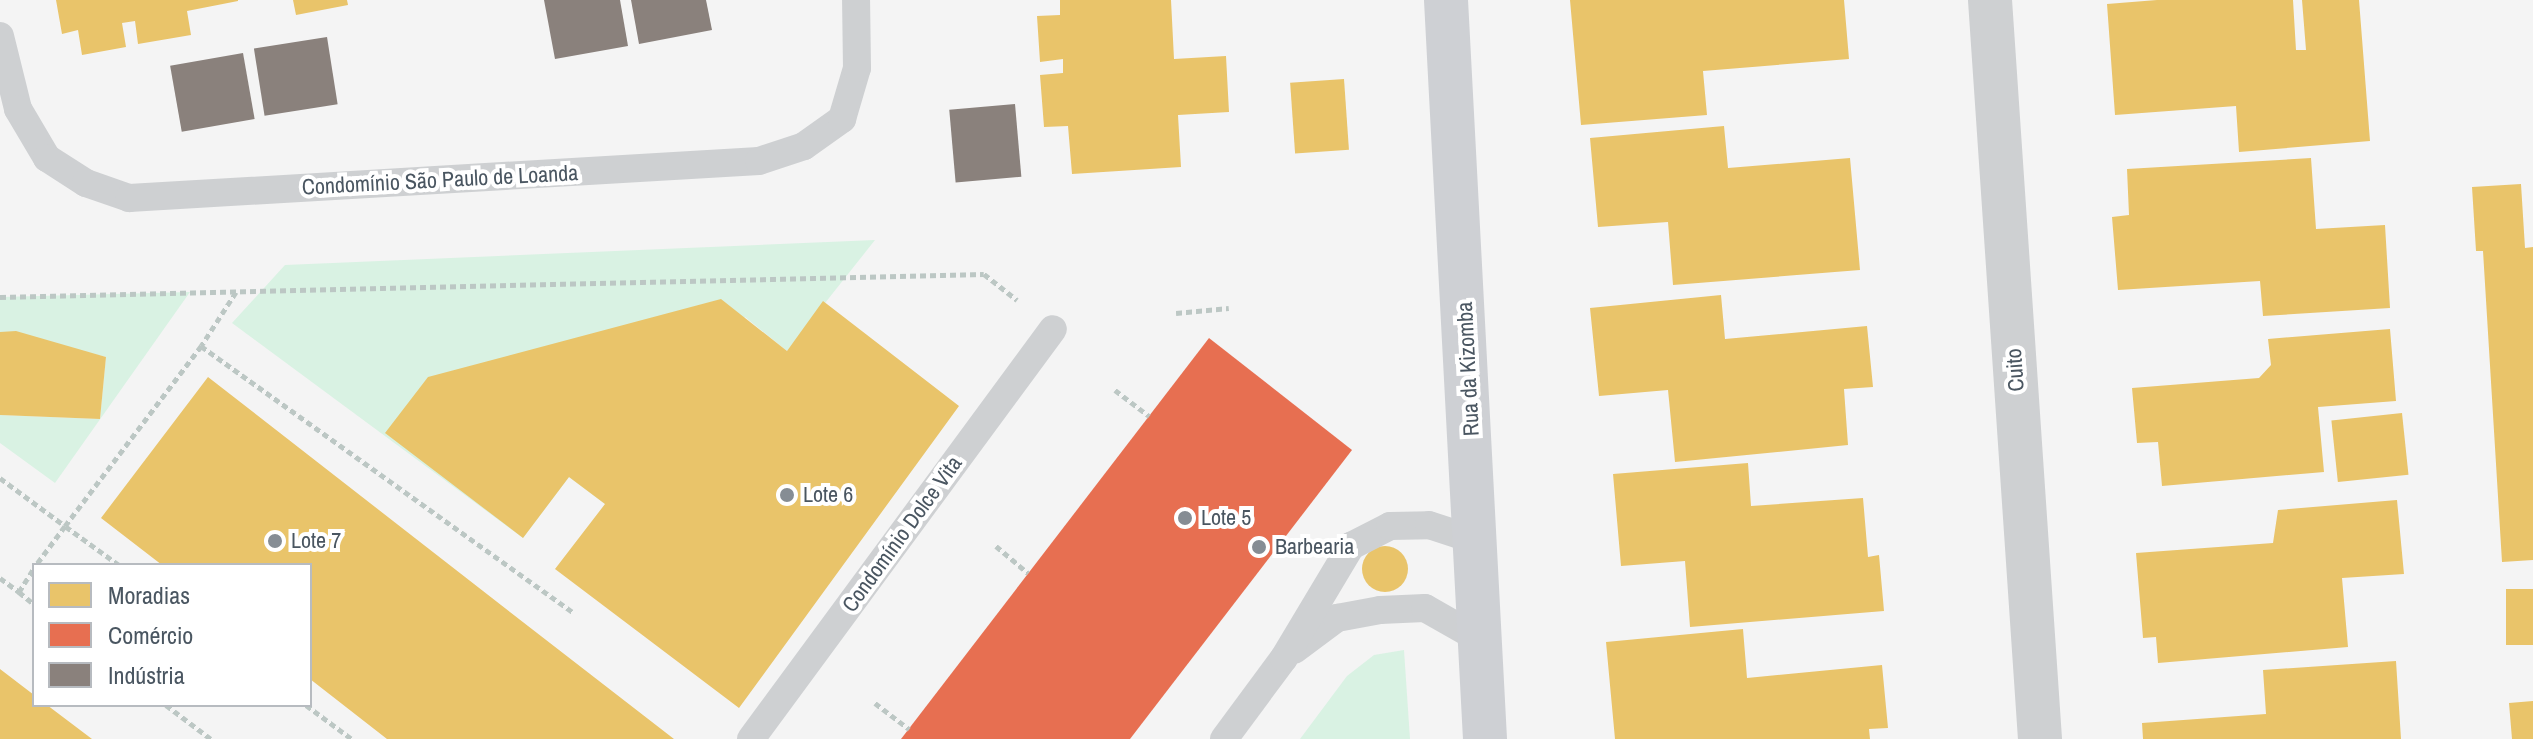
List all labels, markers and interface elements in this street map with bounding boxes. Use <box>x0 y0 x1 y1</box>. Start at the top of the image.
street label: Condomínio São Paulo de Loanda <box>301 160 579 200</box>
street label: Rua da Kizomba <box>1451 301 1485 437</box>
street label: Cuito <box>2000 348 2030 392</box>
street label: Condomínio Dolce Vita <box>837 451 967 617</box>
place label: Lote 6 <box>803 482 853 508</box>
marker: Lote 6 <box>778 486 796 504</box>
place label: Lote 5 <box>1201 505 1251 531</box>
marker: Lote 5 <box>1176 509 1194 527</box>
place label: Lote 7 <box>291 528 341 554</box>
marker: Lote 7 <box>266 532 284 550</box>
place label: Barbearia <box>1275 534 1354 560</box>
marker: Barbearia <box>1250 538 1268 556</box>
legend <box>32 563 312 707</box>
text: Moradias <box>108 579 190 611</box>
text: Comércio <box>108 619 193 651</box>
text: Indústria <box>108 659 185 691</box>

